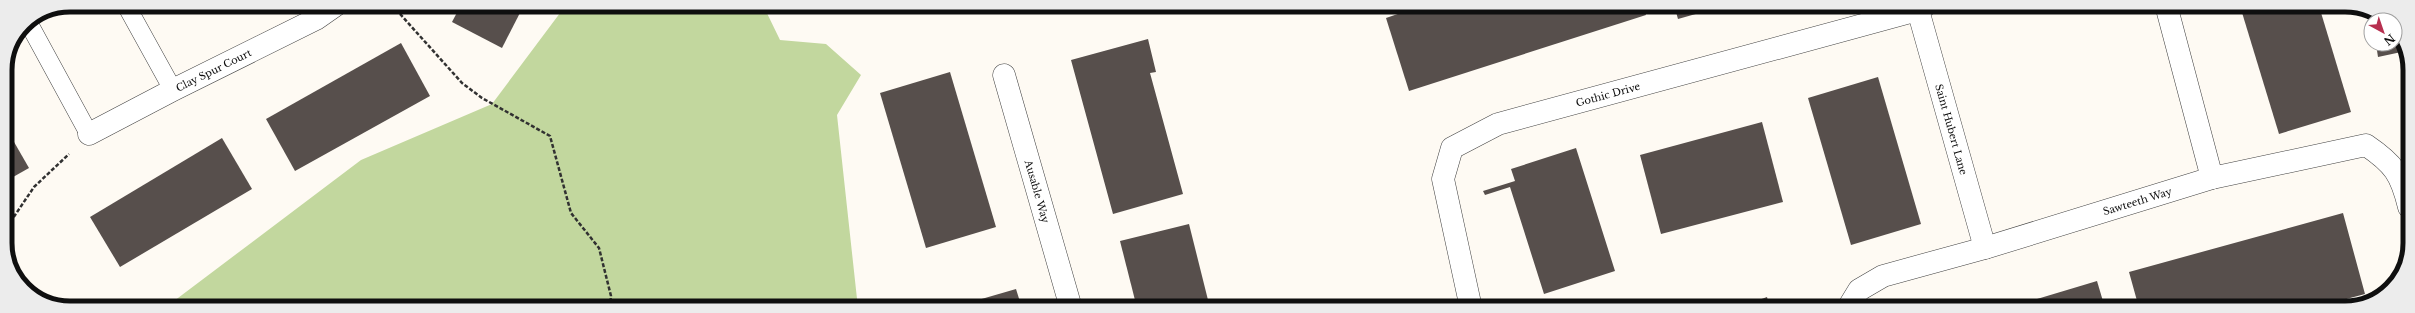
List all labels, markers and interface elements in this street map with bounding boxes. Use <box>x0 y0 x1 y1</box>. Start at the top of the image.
north arrow <box>2363 12 2403 52</box>
text: N <box>2380 31 2398 49</box>
street label: Clay Spur Court <box>174 46 254 94</box>
street label: Gothic Drive <box>1574 79 1642 109</box>
street label: Saint Hubert Lane <box>1933 82 1971 177</box>
street label: Ausable Way <box>1022 157 1053 225</box>
street label: Sawteeth Way <box>2101 184 2174 218</box>

